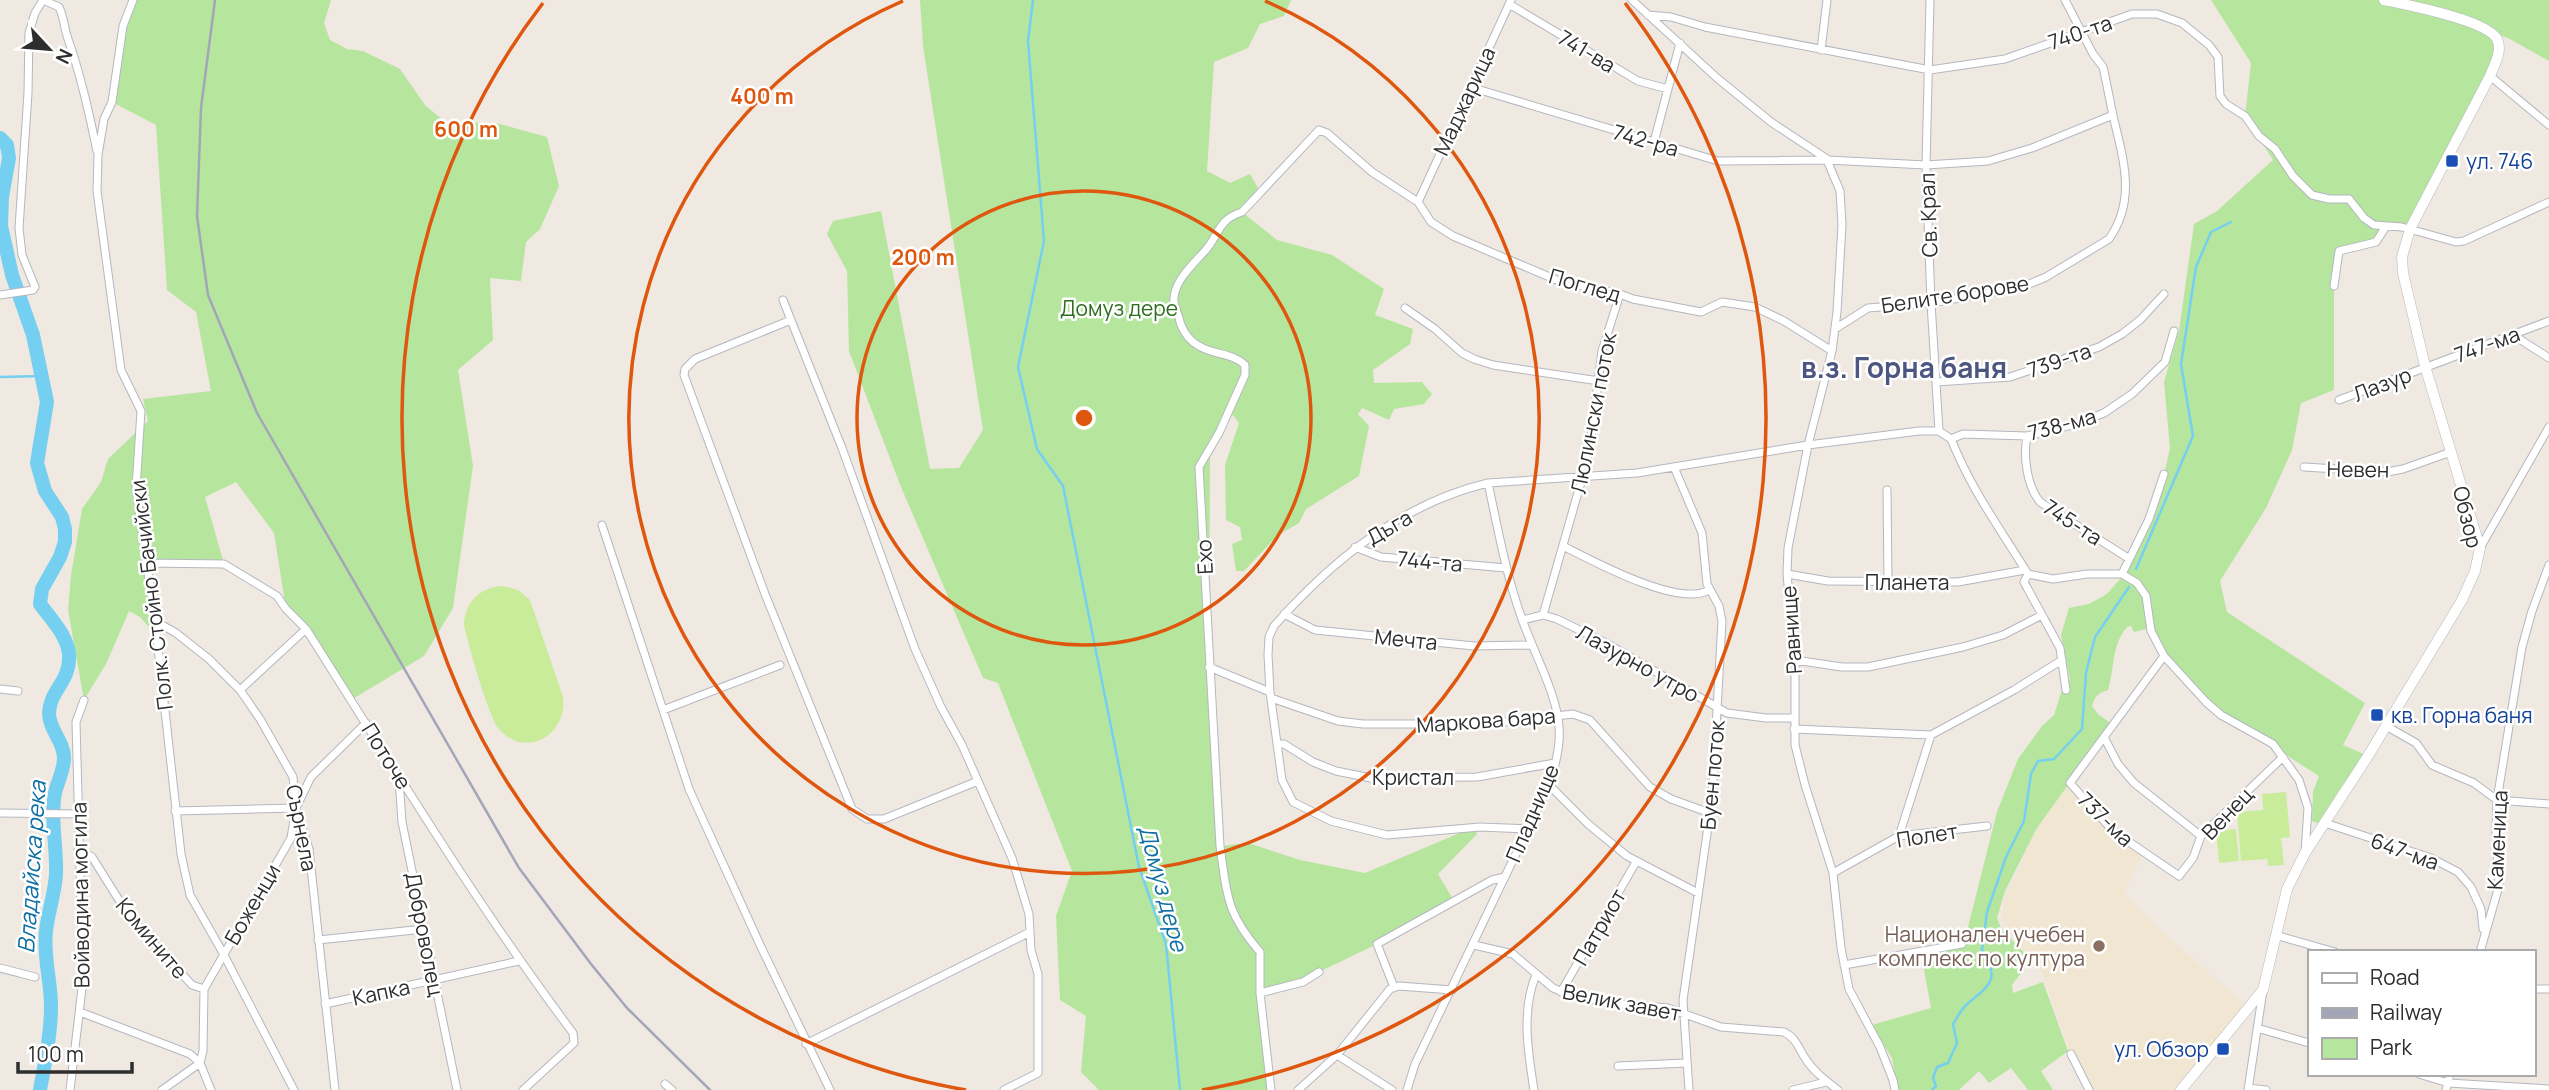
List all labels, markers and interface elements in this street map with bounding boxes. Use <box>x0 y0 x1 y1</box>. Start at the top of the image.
street label: 740-та <box>2044 8 2116 56</box>
north arrow <box>14 14 84 84</box>
street label: 741-ва <box>1553 23 1621 79</box>
street label: Маджарица <box>1427 42 1501 160</box>
text: N <box>50 45 79 68</box>
text: 400 m <box>730 82 794 110</box>
text: 600 m <box>434 115 498 143</box>
street label: 742-ра <box>1610 117 1682 163</box>
place label: ул. 746 <box>2466 147 2533 175</box>
marker: ул. 746 <box>2444 153 2460 169</box>
street label: Св. Крал <box>1913 172 1943 258</box>
text: 200 m <box>891 243 955 271</box>
street label: Поглед <box>1546 261 1624 309</box>
street label: Белите борове <box>1879 269 2031 319</box>
park label: Домуз дере <box>1060 294 1178 322</box>
street label: 747-ма <box>2451 319 2523 369</box>
street label: Люлински поток <box>1564 330 1622 496</box>
street label: 739-та <box>2023 336 2095 384</box>
district label: в.з. Горна баня <box>1801 348 2007 386</box>
street label: Лазур <box>2349 360 2415 408</box>
street label: 738-ма <box>2025 402 2099 446</box>
centre of rings <box>1072 406 1096 430</box>
street label: Невен <box>2326 454 2390 484</box>
street label: Полк. Стойно Бачийски <box>123 478 179 712</box>
street label: Обзор <box>2447 483 2489 551</box>
street label: 745-та <box>2038 493 2108 551</box>
street label: Дъга <box>1361 503 1417 551</box>
street label: Ехо <box>1189 539 1219 575</box>
street label: 744-та <box>1396 544 1464 578</box>
street label: Планета <box>1865 568 1949 596</box>
street label: Равнище <box>1774 585 1808 675</box>
street label: Лазурно утро <box>1572 618 1704 708</box>
street label: Мечта <box>1373 622 1439 656</box>
street label: Маркова бара <box>1415 701 1557 739</box>
place label: кв. Горна баня <box>2391 701 2533 729</box>
marker: кв. Горна баня <box>2369 707 2385 723</box>
street label: Поточе <box>356 718 418 794</box>
street label: Буен поток <box>1693 718 1731 831</box>
street label: Пладнище <box>1499 760 1565 866</box>
street label: Кристал <box>1372 763 1454 791</box>
water label: Владайска река <box>9 779 53 954</box>
street label: Венец <box>2195 781 2259 845</box>
street label: Сърнела <box>280 782 324 874</box>
street label: 737-ма <box>2072 786 2140 852</box>
street label: Каменица <box>2480 789 2514 891</box>
street label: Войводина могила <box>64 802 96 988</box>
street label: Полет <box>1894 816 1960 854</box>
water label: Домуз дере <box>1132 821 1197 956</box>
street label: 647-ма <box>2367 826 2443 876</box>
street label: Боженци <box>218 859 286 949</box>
street label: Доброволец <box>399 869 451 999</box>
street label: Патриот <box>1566 883 1632 970</box>
street label: Комините <box>110 892 194 984</box>
place label: Национален учебен комплекс по култура <box>1878 920 2085 972</box>
marker: Национален учебен комплекс по култура <box>2091 938 2107 954</box>
legend <box>2308 950 2535 1076</box>
text: Road <box>2370 963 2420 991</box>
street label: Капка <box>350 972 412 1012</box>
street label: Велик завет <box>1560 977 1684 1027</box>
text: Railway <box>2370 998 2442 1026</box>
scale bar <box>18 1030 131 1074</box>
text: Park <box>2370 1033 2412 1061</box>
place label: ул. Обзор <box>2114 1035 2209 1063</box>
text: 100 m <box>28 1040 84 1068</box>
marker: ул. Обзор <box>2215 1041 2231 1057</box>

